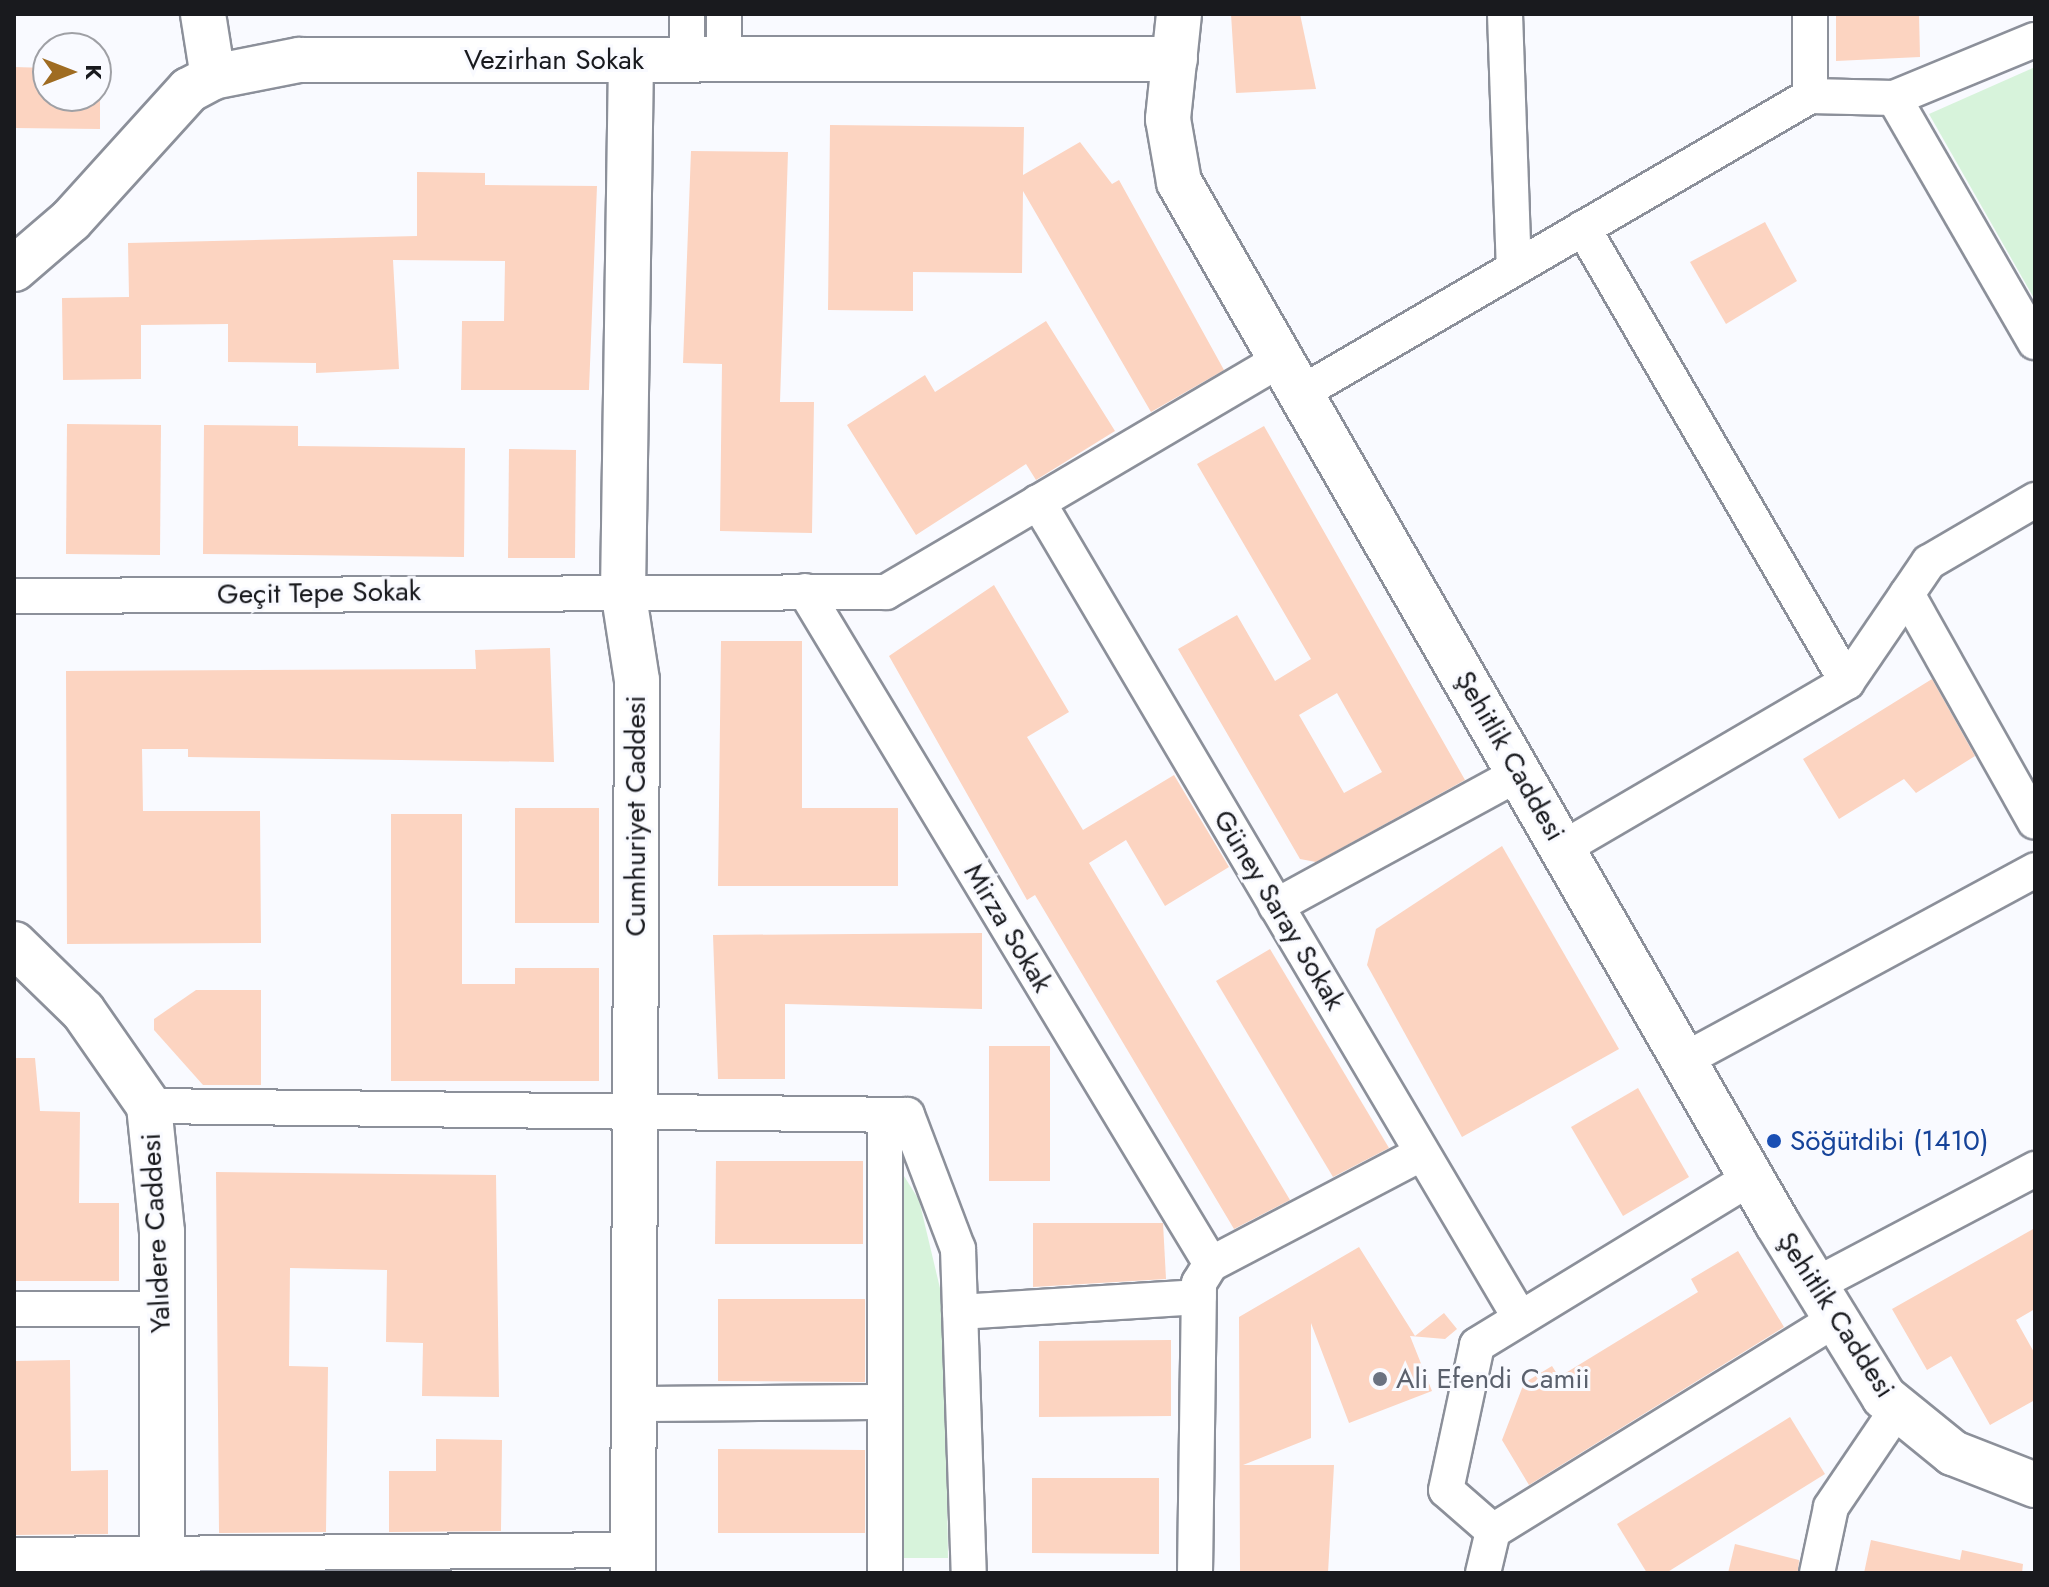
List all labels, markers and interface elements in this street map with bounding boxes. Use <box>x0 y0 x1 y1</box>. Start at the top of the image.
north arrow <box>32 32 112 112</box>
street label: Vezirhan Sokak <box>464 43 644 77</box>
text: K <box>78 64 110 80</box>
street label: Geçit Tepe Sokak <box>217 574 421 612</box>
street label: Şehitlik Caddesi <box>1448 665 1572 847</box>
street label: Cumhuriyet Caddesi <box>619 696 653 936</box>
street label: Güney Saray Sokak <box>1206 804 1352 1016</box>
street label: Mirza Sokak <box>957 858 1059 998</box>
place label: Söğütdibi (1410) <box>1790 1124 1989 1158</box>
street label: Yalıdere Caddesi <box>134 1132 178 1334</box>
marker: Söğütdibi (1410) <box>1765 1132 1783 1150</box>
street label: Şehitlik Caddesi <box>1770 1226 1902 1404</box>
place label: Ali Efendi Camii <box>1396 1362 1590 1396</box>
marker: Ali Efendi Camii <box>1371 1370 1389 1388</box>

